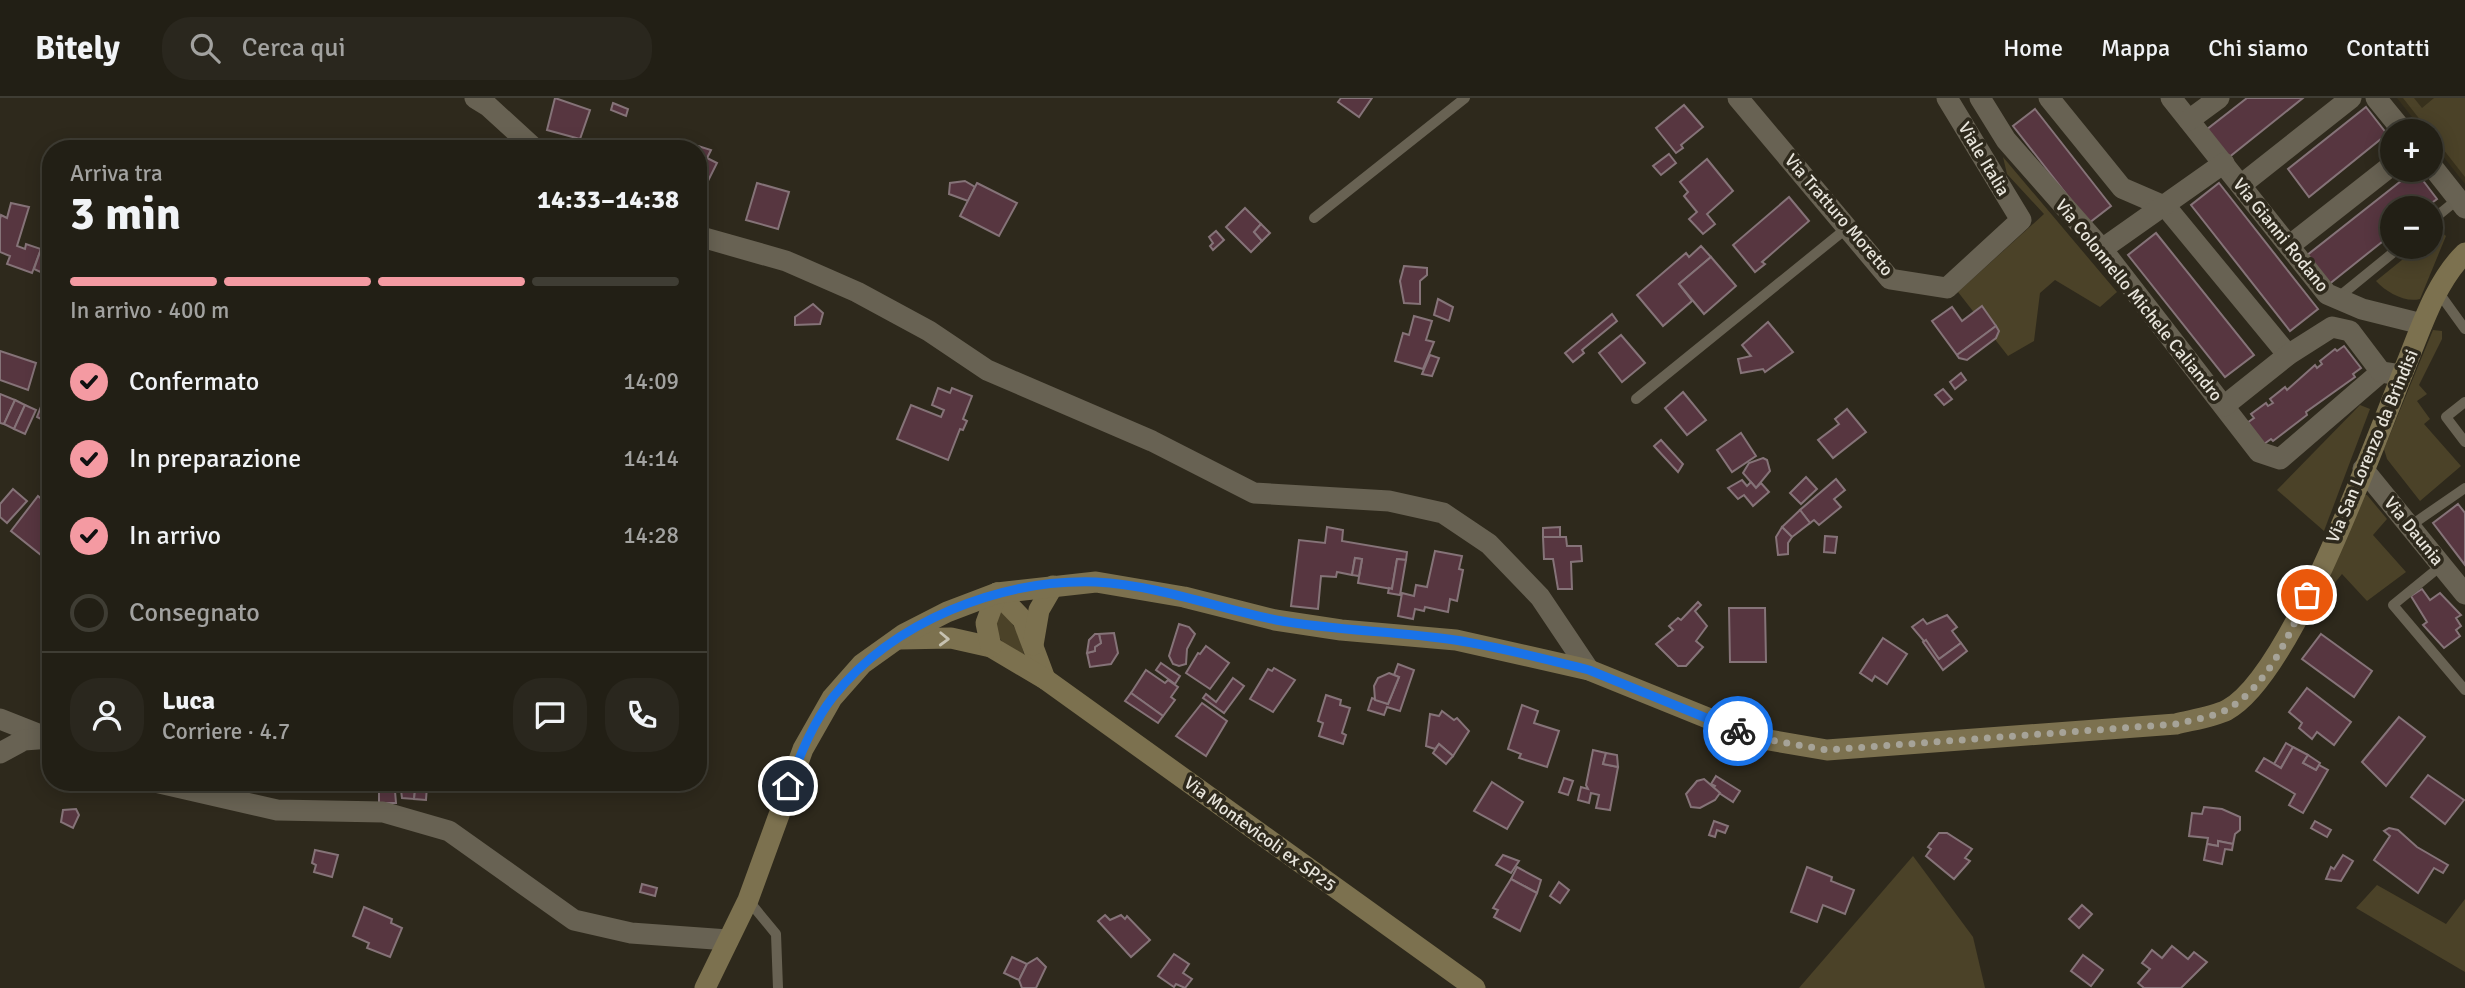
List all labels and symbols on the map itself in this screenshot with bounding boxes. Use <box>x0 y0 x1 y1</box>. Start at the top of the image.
street label: Viale Italia <box>1953 118 2015 200</box>
street label: Via Tratturo Moretto <box>1780 149 1898 281</box>
street label: Via Gianni Rodano <box>2228 174 2334 296</box>
street label: Via Colonnello Michele Caliandro <box>2051 194 2227 406</box>
street label: Via San Lorenzo da Brindisi <box>2321 346 2423 546</box>
street label: Via Daunia <box>2379 492 2449 570</box>
pin <box>2277 565 2337 625</box>
one-way arrow <box>939 631 950 646</box>
courier <box>1703 696 1773 766</box>
pin <box>758 756 818 816</box>
street label: Via Montevicoli ex SP25 <box>1180 771 1340 897</box>

